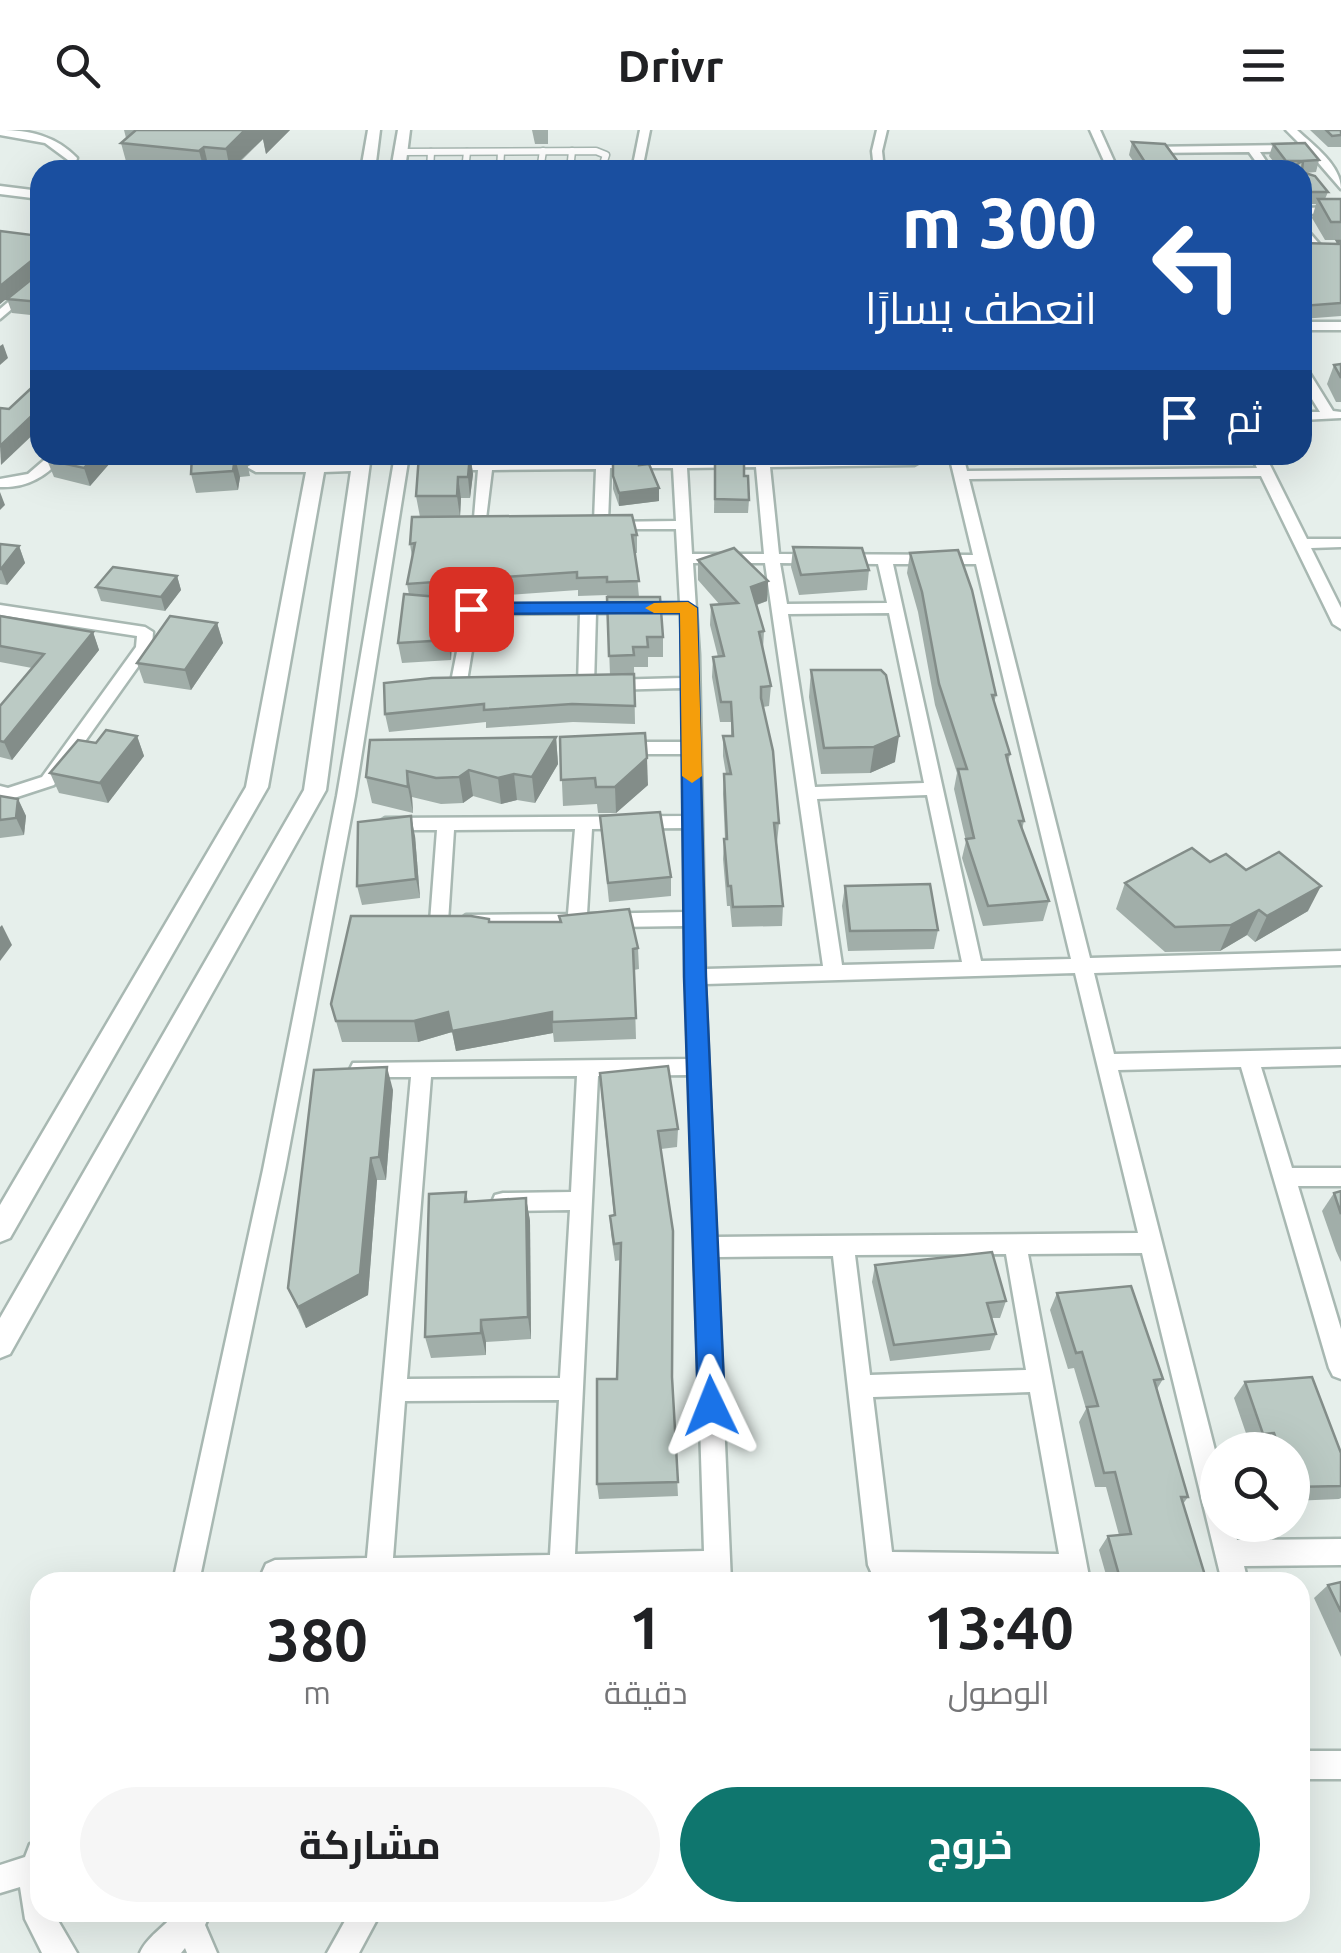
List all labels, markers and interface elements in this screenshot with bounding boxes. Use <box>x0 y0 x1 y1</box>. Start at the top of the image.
icon: search <box>50 38 105 93</box>
icon: menu <box>1236 38 1291 93</box>
text: Drivr <box>618 40 723 91</box>
text: 300 m <box>902 183 1097 261</box>
icon: left <box>1132 200 1262 330</box>
text: انعطف يسارًا <box>865 282 1097 333</box>
icon: arrive <box>1152 390 1207 445</box>
text: ثم <box>1227 397 1262 439</box>
pin <box>429 567 514 652</box>
icon: arrive <box>444 582 499 637</box>
position arrow <box>659 1354 763 1458</box>
map controls <box>1200 1432 1310 1542</box>
button: search <box>1200 1432 1310 1542</box>
text: 1 <box>629 1593 663 1660</box>
text: 13:40 <box>924 1593 1074 1660</box>
text: 380 <box>266 1605 368 1672</box>
text: m <box>303 1674 331 1710</box>
text: دقيقة <box>604 1674 687 1710</box>
text: الوصول <box>948 1674 1050 1710</box>
button: مشاركة <box>80 1787 660 1902</box>
button: خروج <box>680 1787 1260 1902</box>

